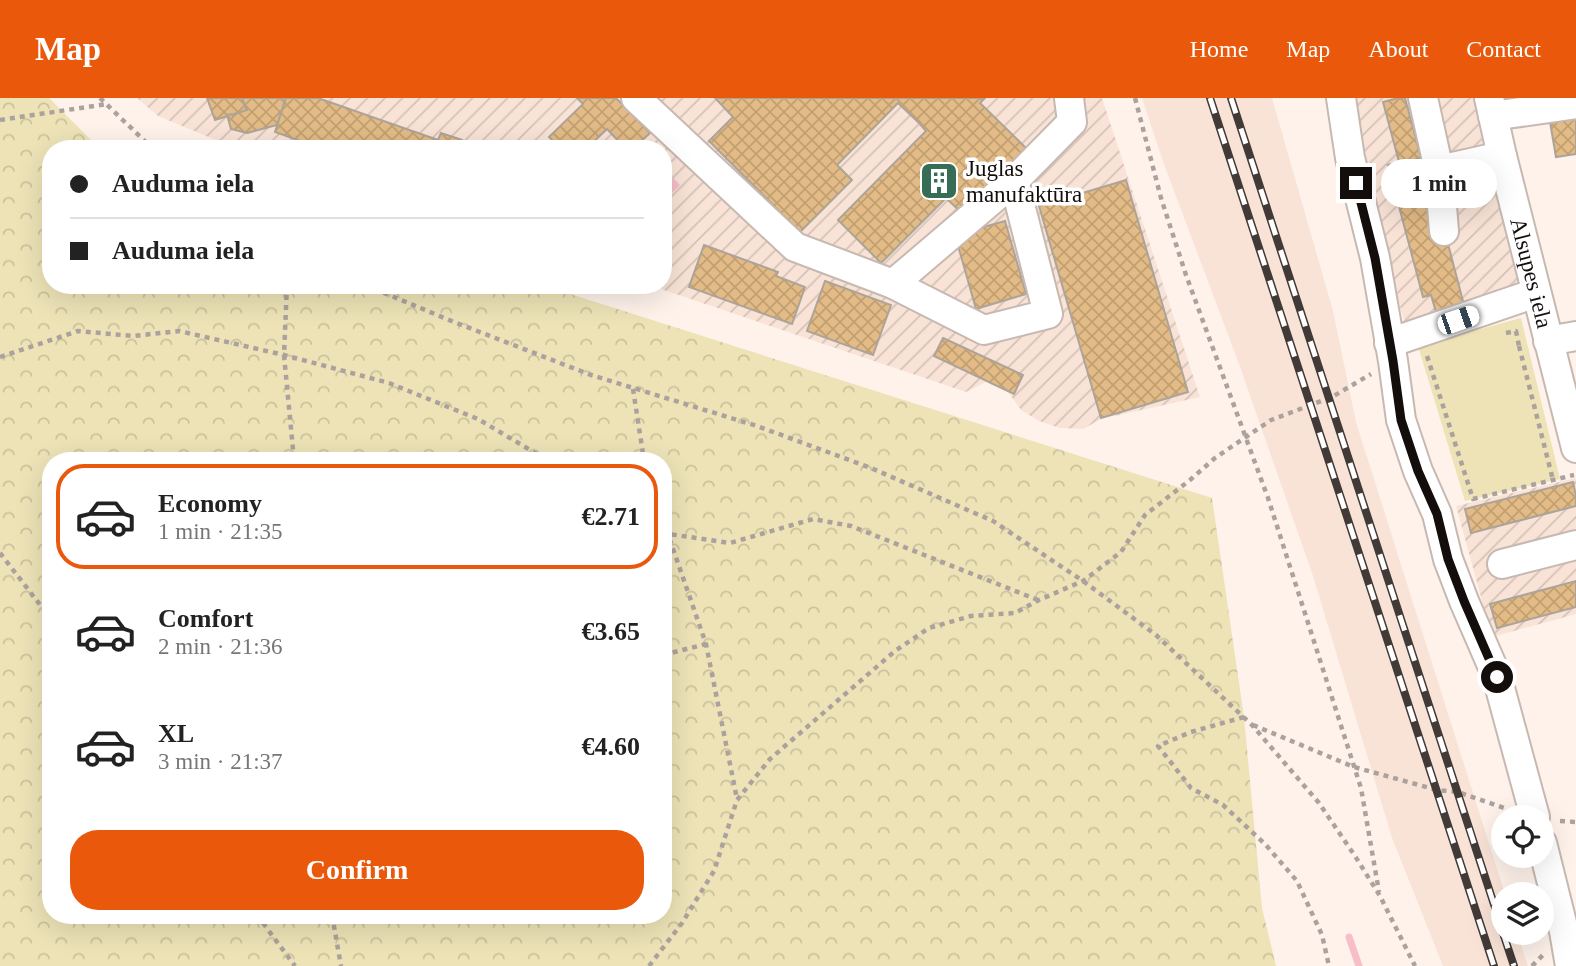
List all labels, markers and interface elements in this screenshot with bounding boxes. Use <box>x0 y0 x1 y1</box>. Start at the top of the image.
text: Map <box>35 31 101 67</box>
text: Home <box>1190 36 1248 62</box>
text: Map <box>1286 36 1330 62</box>
text: About <box>1368 36 1428 62</box>
text: Contact <box>1466 36 1541 62</box>
place label: Juglas manufaktūra <box>966 156 1082 207</box>
callout: 1 min <box>1380 158 1496 208</box>
building icon: Juglas manufaktūra <box>918 160 960 202</box>
route end <box>1340 167 1372 199</box>
text: Auduma iela <box>112 169 254 198</box>
text: 1 min <box>1411 171 1467 196</box>
street label: Alsupes iela <box>1505 215 1557 331</box>
text: Auduma iela <box>112 236 254 265</box>
car <box>1435 303 1482 337</box>
icon: car <box>74 485 137 548</box>
text: Economy <box>158 489 262 518</box>
text: €2.71 <box>582 502 640 531</box>
text: 1 min · 21:35 <box>158 519 283 544</box>
icon: car <box>74 600 137 663</box>
text: Comfort <box>158 604 253 633</box>
text: €3.65 <box>582 617 640 646</box>
text: 2 min · 21:36 <box>158 634 283 659</box>
route start <box>1481 661 1513 693</box>
icon: car <box>74 715 137 778</box>
text: XL <box>158 719 194 748</box>
text: €4.60 <box>582 732 640 761</box>
text: 3 min · 21:37 <box>158 749 283 774</box>
map controls <box>1491 805 1554 945</box>
button: locate <box>1491 805 1554 868</box>
button: Confirm <box>70 830 644 910</box>
button: layers <box>1491 882 1554 945</box>

